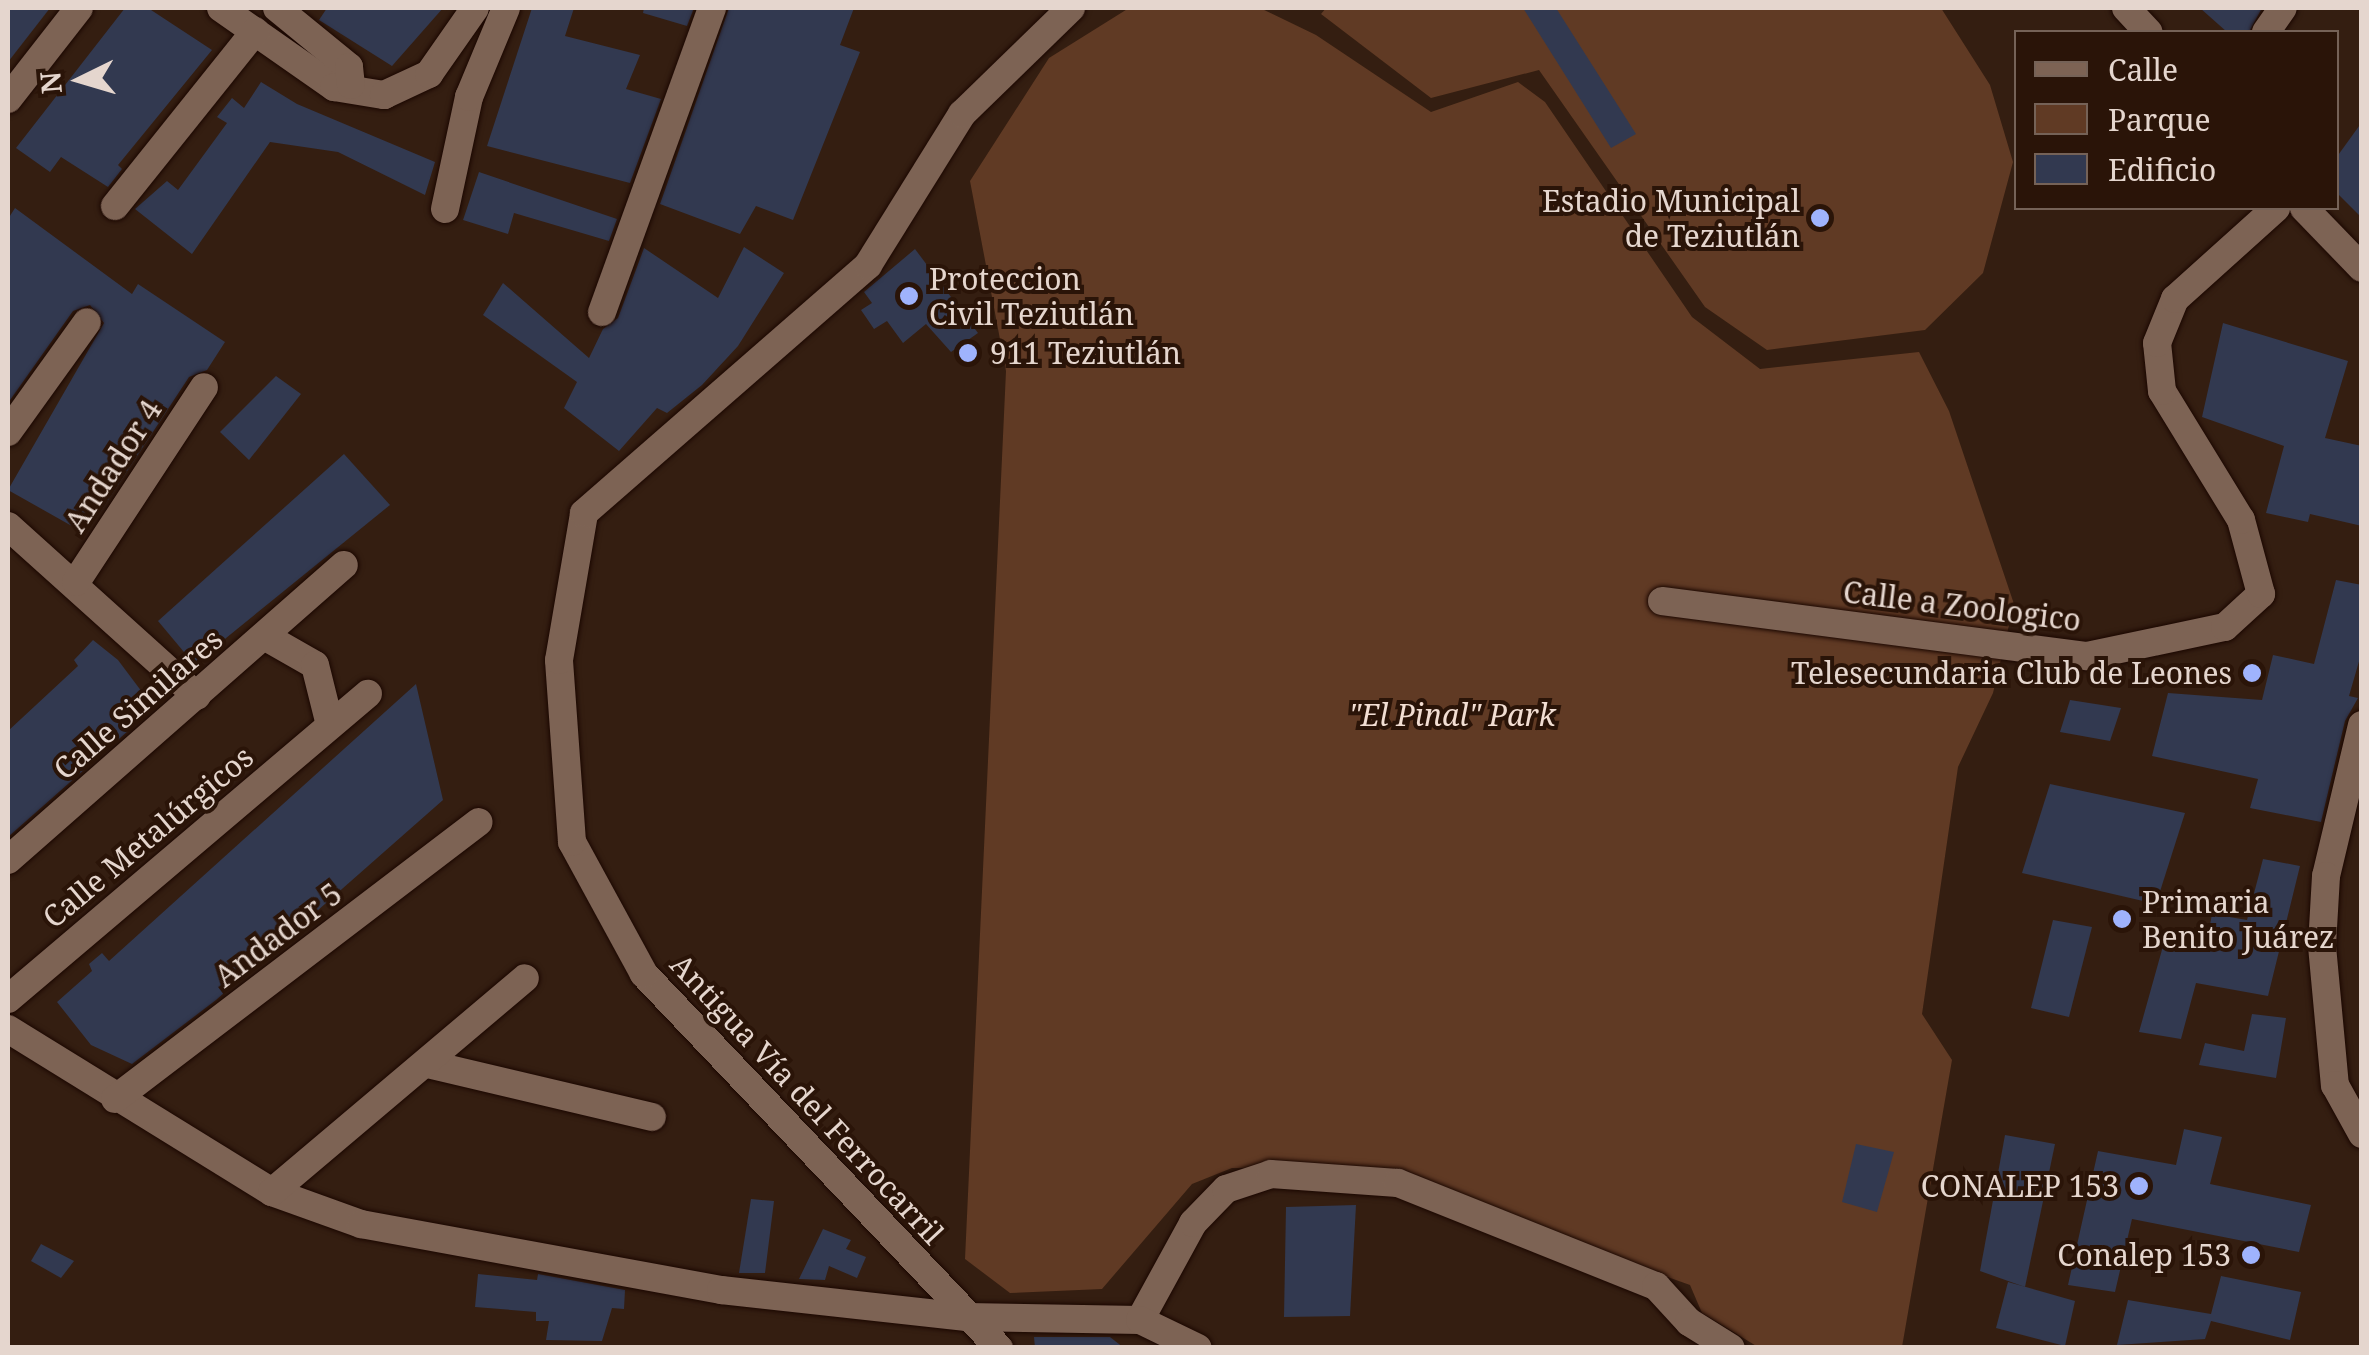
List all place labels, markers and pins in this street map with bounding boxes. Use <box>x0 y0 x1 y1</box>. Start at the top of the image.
place label: Estadio Municipal de Teziutlán <box>1542 183 1800 254</box>
marker: Estadio Municipal de Teziutlán <box>1809 207 1831 229</box>
place label: Proteccion Civil Teziutlán <box>929 261 1134 332</box>
marker: Proteccion Civil Teziutlán <box>898 285 920 307</box>
place label: 911 Teziutlán <box>990 335 1181 371</box>
marker: 911 Teziutlán <box>955 340 981 366</box>
place label: Telesecundaria Club de Leones <box>1791 655 2232 691</box>
marker: Telesecundaria Club de Leones <box>2241 662 2263 684</box>
place label: Primaria Benito Juárez <box>2142 884 2334 954</box>
marker: Primaria Benito Juárez <box>2111 908 2133 930</box>
place label: CONALEP 153 <box>1921 1168 2119 1204</box>
marker: CONALEP 153 <box>2128 1175 2150 1197</box>
place label: Conalep 153 <box>2057 1237 2231 1273</box>
marker: Conalep 153 <box>2240 1244 2262 1266</box>

